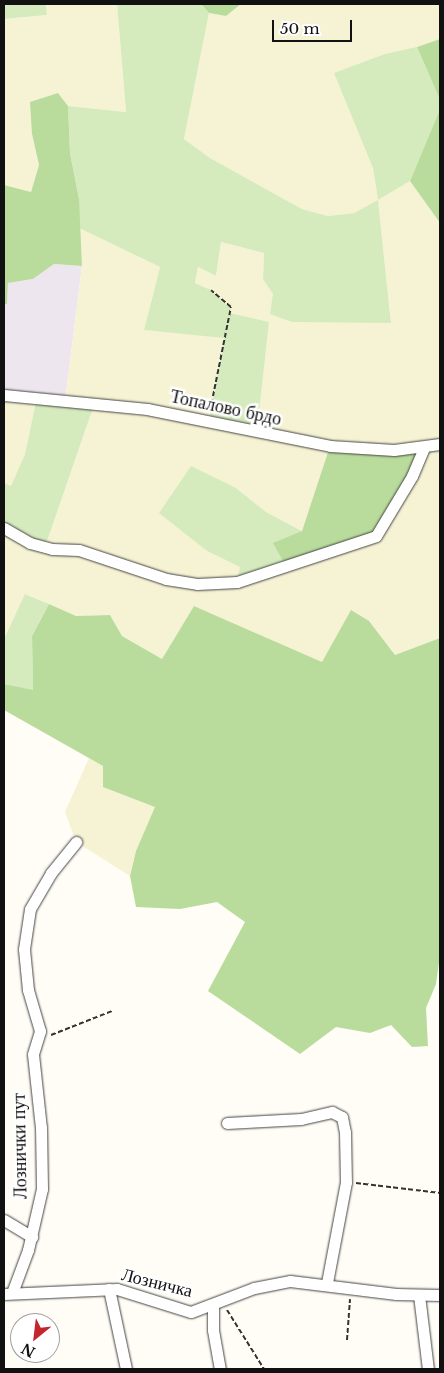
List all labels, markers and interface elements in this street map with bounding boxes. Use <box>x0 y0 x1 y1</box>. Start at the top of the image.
scale bar <box>274 10 354 42</box>
text: 50 m <box>280 19 320 38</box>
street label: Топалово брдо <box>168 386 284 430</box>
street label: Лознички пут <box>8 1093 32 1199</box>
street label: Лозничка <box>119 1264 195 1302</box>
north arrow <box>10 1313 60 1363</box>
text: N <box>18 1339 38 1361</box>

